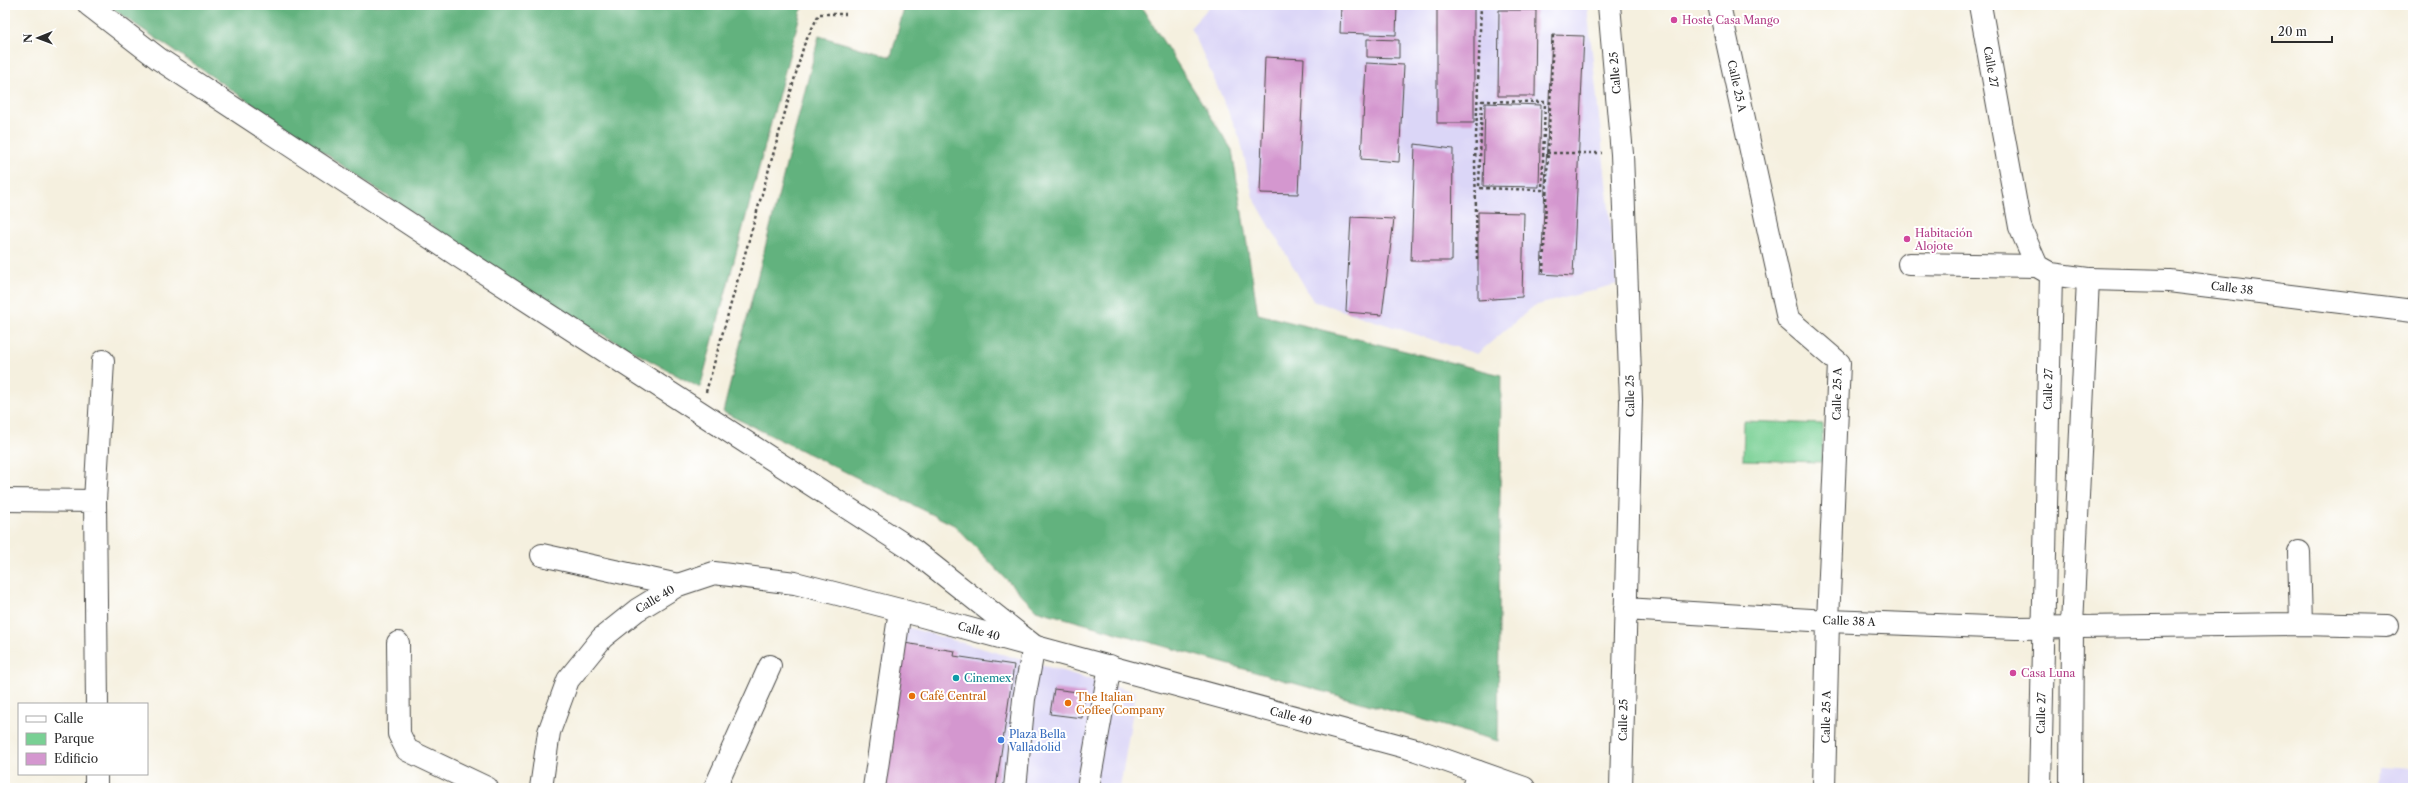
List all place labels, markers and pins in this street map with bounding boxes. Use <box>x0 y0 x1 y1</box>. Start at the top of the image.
place label: Hoste Casa Mango <box>1682 13 1780 27</box>
marker: Hoste Casa Mango <box>1669 15 1679 25</box>
place label: Habitación Alojote <box>1914 226 1973 253</box>
marker: Habitación Alojote <box>1902 234 1912 244</box>
place label: Casa Luna <box>2021 666 2076 680</box>
marker: Casa Luna <box>2008 668 2018 678</box>
place label: Cinemex <box>964 671 1012 685</box>
marker: Cinemex <box>951 673 961 683</box>
place label: Café Central <box>920 689 987 703</box>
place label: The Italian Coffee Company <box>1076 690 1166 717</box>
marker: Café Central <box>907 691 917 701</box>
marker: The Italian Coffee Company <box>1063 698 1073 708</box>
place label: Plaza Bella Valladolid <box>1008 727 1066 754</box>
marker: Plaza Bella Valladolid <box>996 735 1006 745</box>

